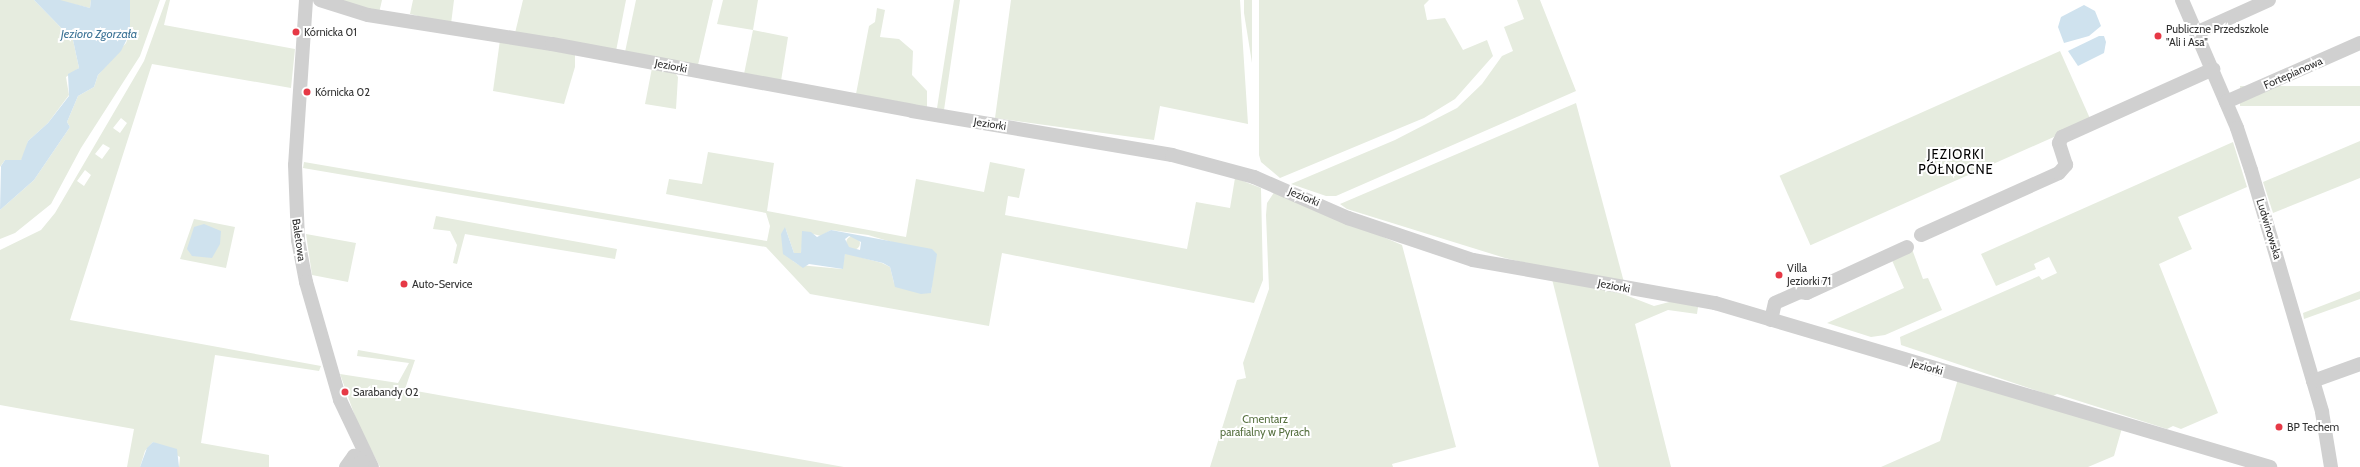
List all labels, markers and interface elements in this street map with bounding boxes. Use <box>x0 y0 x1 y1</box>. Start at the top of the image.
place label: Publiczne Przedszkole "Ali i Asa" <box>2166 23 2269 49</box>
place label: Kórnicka 01 <box>304 25 357 39</box>
water label: Jezioro Zgorzała <box>61 27 137 41</box>
marker: Kórnicka 01 <box>291 27 301 37</box>
marker: Publiczne Przedszkole "Ali i Asa" <box>2153 31 2163 41</box>
street label: Fortepianowa <box>2261 54 2325 92</box>
street label: Jeziorki <box>654 56 688 76</box>
place label: Kórnicka 02 <box>315 85 370 99</box>
marker: Kórnicka 02 <box>302 87 312 97</box>
street label: Jeziorki <box>973 115 1007 133</box>
district label: JEZIORKI PÓŁNOCNE <box>1918 147 1994 178</box>
street label: Jeziorki <box>1286 185 1322 209</box>
street label: Ludwinowska <box>2254 197 2284 261</box>
street label: Baletowa <box>289 218 309 262</box>
place label: Villa Jeziorki 71 <box>1787 262 1831 288</box>
marker: Villa Jeziorki 71 <box>1774 270 1784 280</box>
street label: Jeziorki <box>1597 276 1631 296</box>
place label: Auto-Service <box>412 277 472 291</box>
marker: Auto-Service <box>399 279 409 289</box>
street label: Jeziorki <box>1910 356 1944 378</box>
place label: Sarabandy 02 <box>353 385 418 399</box>
marker: Sarabandy 02 <box>340 387 350 397</box>
park label: Cmentarz parafialny w Pyrach <box>1220 413 1310 439</box>
place label: BP Techem <box>2287 420 2339 434</box>
marker: BP Techem <box>2274 422 2284 432</box>

